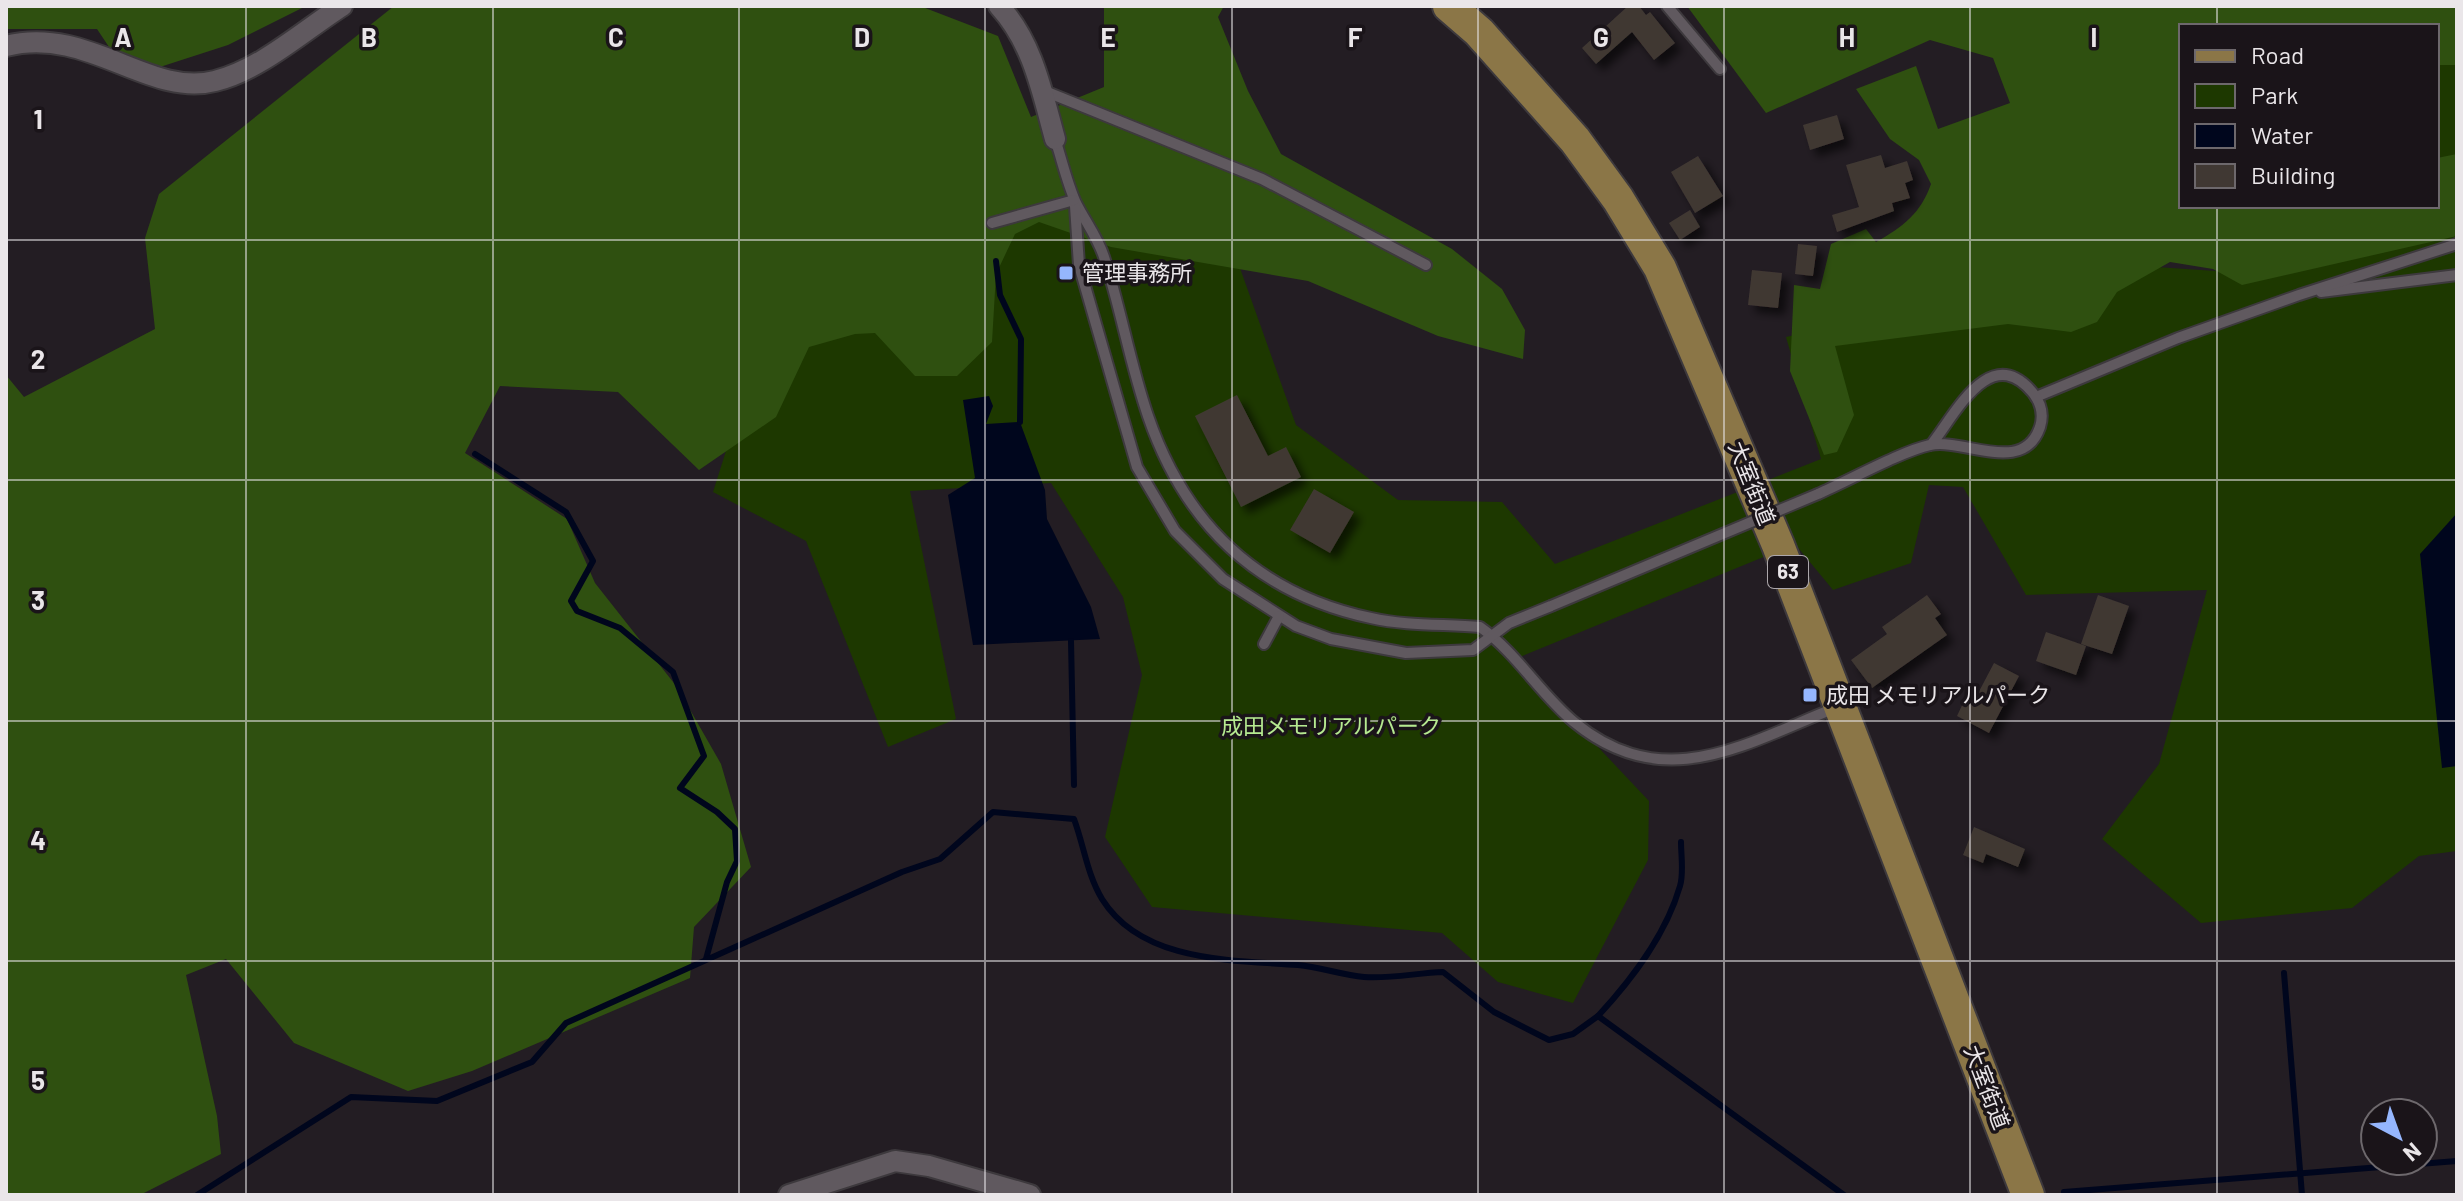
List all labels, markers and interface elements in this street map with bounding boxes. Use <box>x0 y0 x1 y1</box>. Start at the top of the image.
text: A <box>114 21 132 52</box>
text: B <box>361 21 377 52</box>
text: C <box>608 21 624 52</box>
text: D <box>854 21 870 52</box>
text: E <box>1100 21 1116 52</box>
text: F <box>1348 21 1363 52</box>
text: G <box>1593 21 1609 52</box>
text: H <box>1839 21 1855 52</box>
text: I <box>2091 21 2097 52</box>
legend <box>2179 24 2439 208</box>
text: Road <box>2251 40 2304 69</box>
text: Park <box>2251 80 2298 109</box>
text: 1 <box>33 103 43 134</box>
text: Water <box>2251 120 2313 149</box>
text: Building <box>2251 160 2335 189</box>
place label: 管理事務所 <box>1082 259 1192 285</box>
marker: 管理事務所 <box>1057 264 1075 282</box>
text: 2 <box>31 343 45 374</box>
street label: 大室街道 <box>1724 437 1781 528</box>
road number: 63 <box>1768 556 1808 588</box>
text: 3 <box>31 584 45 615</box>
place label: 成田 メモリアルパーク <box>1826 681 2050 707</box>
marker: 成田 メモリアルパーク <box>1801 686 1819 704</box>
park label: 成田メモリアルパーク <box>1221 712 1441 738</box>
text: 4 <box>30 824 46 855</box>
street label: 大室街道 <box>1960 1041 2016 1132</box>
text: 5 <box>31 1064 45 1095</box>
north arrow <box>2359 1097 2439 1177</box>
text: N <box>2399 1138 2427 1167</box>

